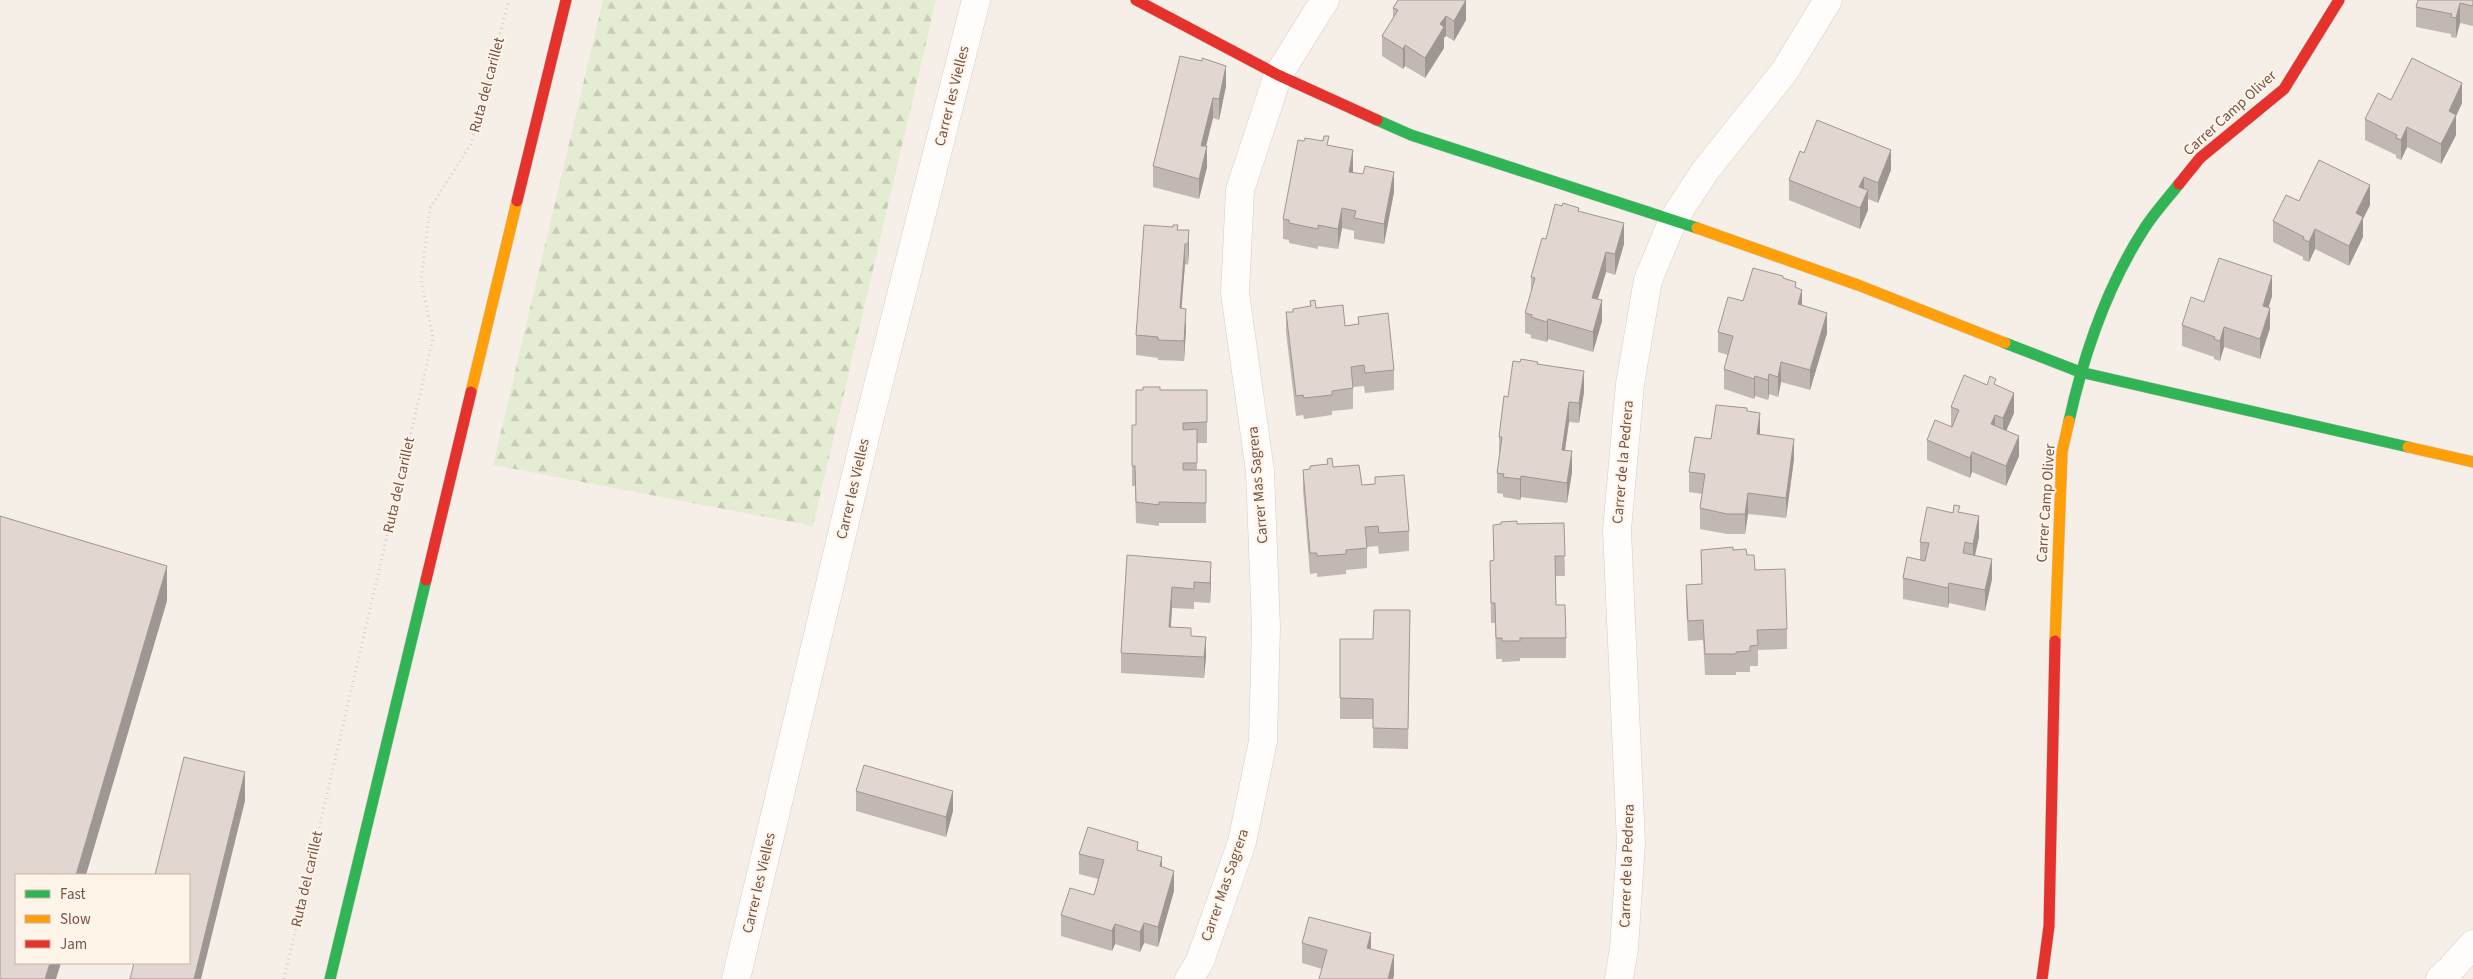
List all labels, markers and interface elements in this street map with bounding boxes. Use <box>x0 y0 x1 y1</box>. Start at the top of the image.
street label: Ruta del carillet <box>464 35 510 135</box>
street label: Carrer les Vielles <box>929 44 975 148</box>
street label: Carrer Camp Oliver <box>2179 65 2282 161</box>
street label: Carrer de la Pedrera <box>1607 399 1639 525</box>
street label: Carrer Mas Sagrera <box>1242 425 1274 545</box>
street label: Ruta del carillet <box>378 435 420 535</box>
street label: Carrer les Vielles <box>831 437 875 541</box>
street label: Carrer Camp Oliver <box>2031 442 2061 563</box>
street label: Carrer de la Pedrera <box>1614 804 1640 928</box>
street label: Carrer Mas Sagrera <box>1196 826 1254 944</box>
street label: Ruta del carillet <box>286 829 328 929</box>
street label: Carrer les Vielles <box>737 831 781 935</box>
legend <box>15 874 190 964</box>
text: Fast <box>60 884 86 905</box>
text: Slow <box>60 909 91 930</box>
text: Jam <box>60 934 87 955</box>

